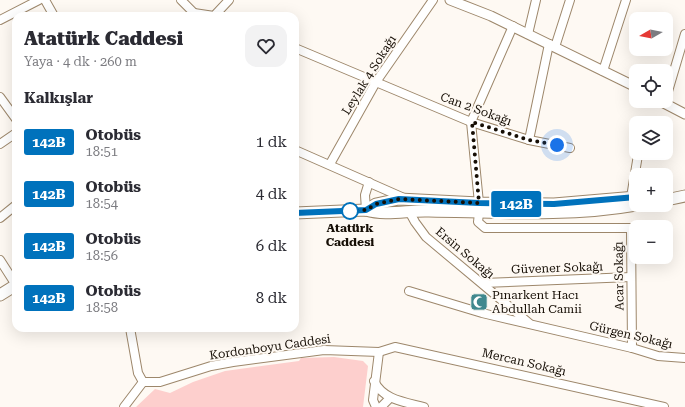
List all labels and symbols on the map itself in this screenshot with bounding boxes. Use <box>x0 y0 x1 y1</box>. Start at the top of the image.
north arrow <box>629 12 673 56</box>
street label: Leylak 4 Sokağı <box>339 33 399 117</box>
street label: Can 2 Sokağı <box>438 90 514 128</box>
your location <box>547 135 567 155</box>
line badge: 142B <box>488 191 544 217</box>
marker: Atatürk Caddesi <box>341 202 359 220</box>
place label: Atatürk Caddesi <box>326 221 374 249</box>
street label: Ersin Sokağı <box>433 224 497 282</box>
street label: Acar Sokağı <box>611 241 627 311</box>
street label: Güvener Sokağı <box>511 259 603 277</box>
place label: Pınarkent Hacı Abdullah Camii <box>492 288 582 316</box>
mosque icon: Pınarkent Hacı Abdullah Camii <box>469 292 489 312</box>
street label: Gürgen Sokağı <box>588 319 674 351</box>
street label: Kordonboyu Caddesi <box>208 332 332 362</box>
street label: Mercan Sokağı <box>480 345 568 379</box>

